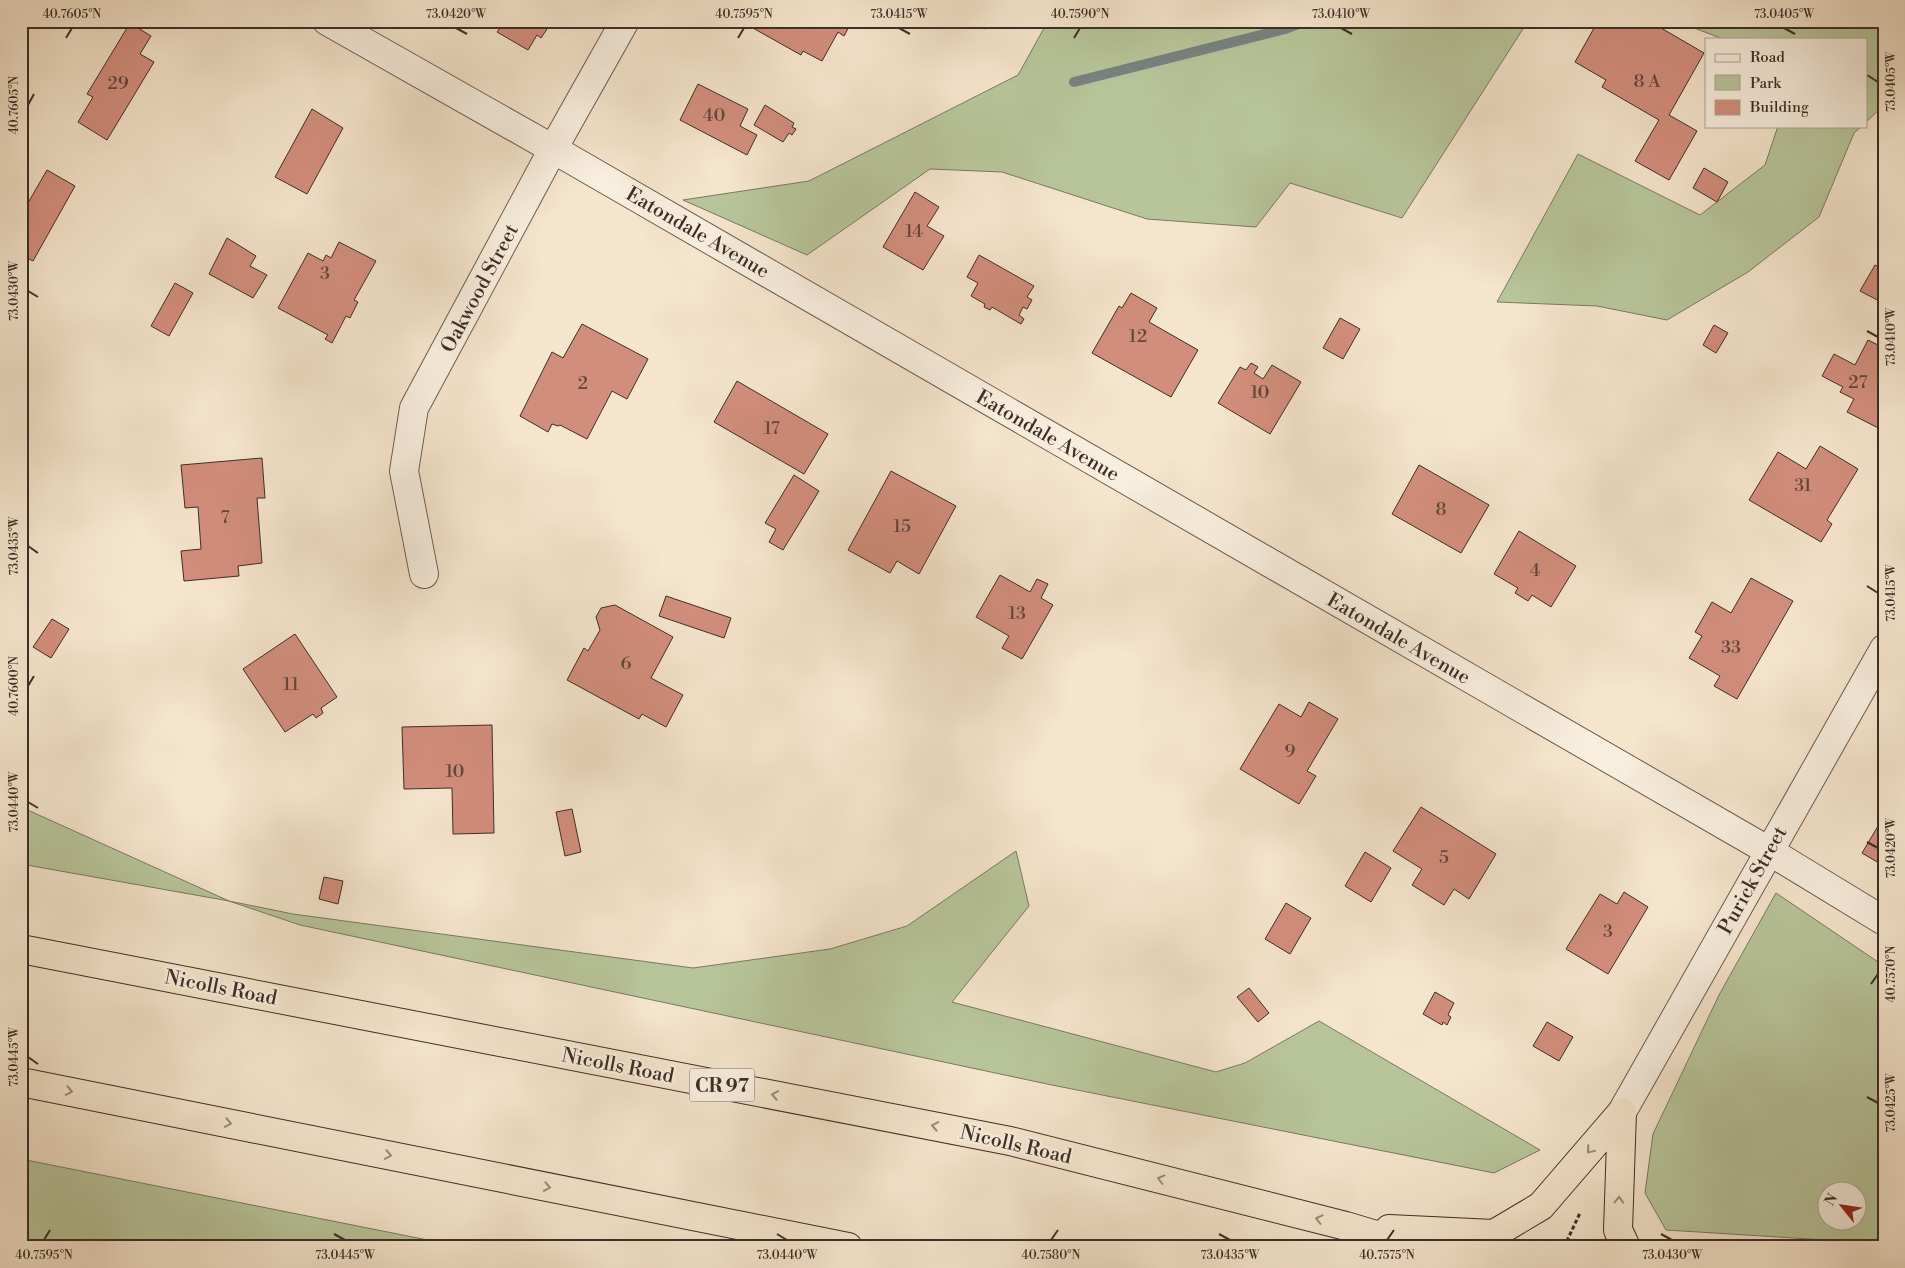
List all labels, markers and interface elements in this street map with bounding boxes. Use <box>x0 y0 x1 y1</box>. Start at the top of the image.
text: 40.7605°N <box>43 7 101 22</box>
text: 73.0420°W <box>426 7 487 22</box>
text: 40.7595°N <box>715 7 773 22</box>
text: 73.0415°W <box>870 7 929 22</box>
text: 40.7590°N <box>1051 7 1109 22</box>
text: 73.0410°W <box>1312 7 1371 22</box>
text: 73.0405°W <box>1754 7 1815 22</box>
legend <box>1705 38 1868 128</box>
text: Road <box>1750 48 1785 67</box>
text: 73.0405°W <box>1884 51 1899 112</box>
house number: 8 A <box>1633 70 1661 93</box>
house number: 29 <box>107 72 129 95</box>
text: Park <box>1750 74 1782 93</box>
text: 40.7605°N <box>7 76 22 134</box>
text: Building <box>1749 98 1809 117</box>
house number: 40 <box>703 104 725 127</box>
street label: Eatondale Avenue <box>621 182 773 284</box>
street label: Oakwood Street <box>436 220 525 357</box>
house number: 14 <box>905 220 923 243</box>
text: 73.0430°W <box>7 260 22 321</box>
house number: 3 <box>320 262 330 285</box>
text: 73.0410°W <box>1884 307 1899 366</box>
house number: 12 <box>1129 325 1147 348</box>
house number: 27 <box>1848 371 1868 394</box>
house number: 2 <box>578 372 588 395</box>
house number: 10 <box>1250 381 1270 404</box>
street label: Eatondale Avenue <box>971 385 1123 487</box>
house number: 17 <box>764 417 780 440</box>
house number: 31 <box>1794 474 1812 497</box>
house number: 8 <box>1435 498 1447 521</box>
house number: 7 <box>220 506 230 529</box>
text: 73.0435°W <box>7 515 22 575</box>
house number: 15 <box>893 515 911 538</box>
house number: 4 <box>1530 559 1541 582</box>
text: 73.0415°W <box>1884 563 1899 622</box>
street label: Eatondale Avenue <box>1322 588 1474 690</box>
house number: 13 <box>1008 602 1026 625</box>
house number: 33 <box>1721 636 1741 659</box>
house number: 6 <box>621 652 632 675</box>
text: 40.7600°N <box>7 656 22 716</box>
house number: 11 <box>283 673 299 696</box>
house number: 9 <box>1285 740 1296 763</box>
house number: 10 <box>445 760 465 783</box>
text: 73.0440°W <box>7 770 22 832</box>
text: 73.0420°W <box>1884 817 1899 878</box>
street label: Purick Street <box>1713 822 1793 939</box>
house number: 5 <box>1439 846 1449 869</box>
house number: 3 <box>1603 920 1613 943</box>
text: 40.7570°N <box>1884 946 1899 1002</box>
street label: Nicolls Road <box>162 965 280 1012</box>
text: 73.0445°W <box>7 1026 22 1087</box>
street label: Nicolls Road <box>559 1043 677 1090</box>
road number: CR 97 <box>690 1068 754 1102</box>
text: 73.0425°W <box>1884 1072 1899 1133</box>
one-way arrow <box>65 1086 73 1096</box>
one-way arrow <box>771 1090 780 1101</box>
one-way arrow <box>224 1117 233 1128</box>
street label: Nicolls Road <box>957 1120 1075 1171</box>
one-way arrow <box>930 1121 939 1132</box>
one-way arrow <box>1587 1144 1596 1153</box>
one-way arrow <box>383 1149 392 1160</box>
one-way arrow <box>1156 1174 1165 1185</box>
north arrow <box>1818 1180 1868 1230</box>
one-way arrow <box>543 1181 552 1192</box>
text: N <box>1821 1191 1842 1209</box>
one-way arrow <box>1614 1195 1624 1203</box>
one-way arrow <box>1314 1214 1323 1225</box>
text: 40.7595°N <box>15 1248 73 1263</box>
text: 73.0445°W <box>315 1248 376 1263</box>
text: 73.0440°W <box>757 1248 819 1263</box>
text: 40.7580°N <box>1022 1248 1080 1263</box>
text: 73.0435°W <box>1201 1248 1261 1263</box>
text: 40.7575°N <box>1359 1248 1415 1263</box>
text: 73.0430°W <box>1642 1248 1703 1263</box>

